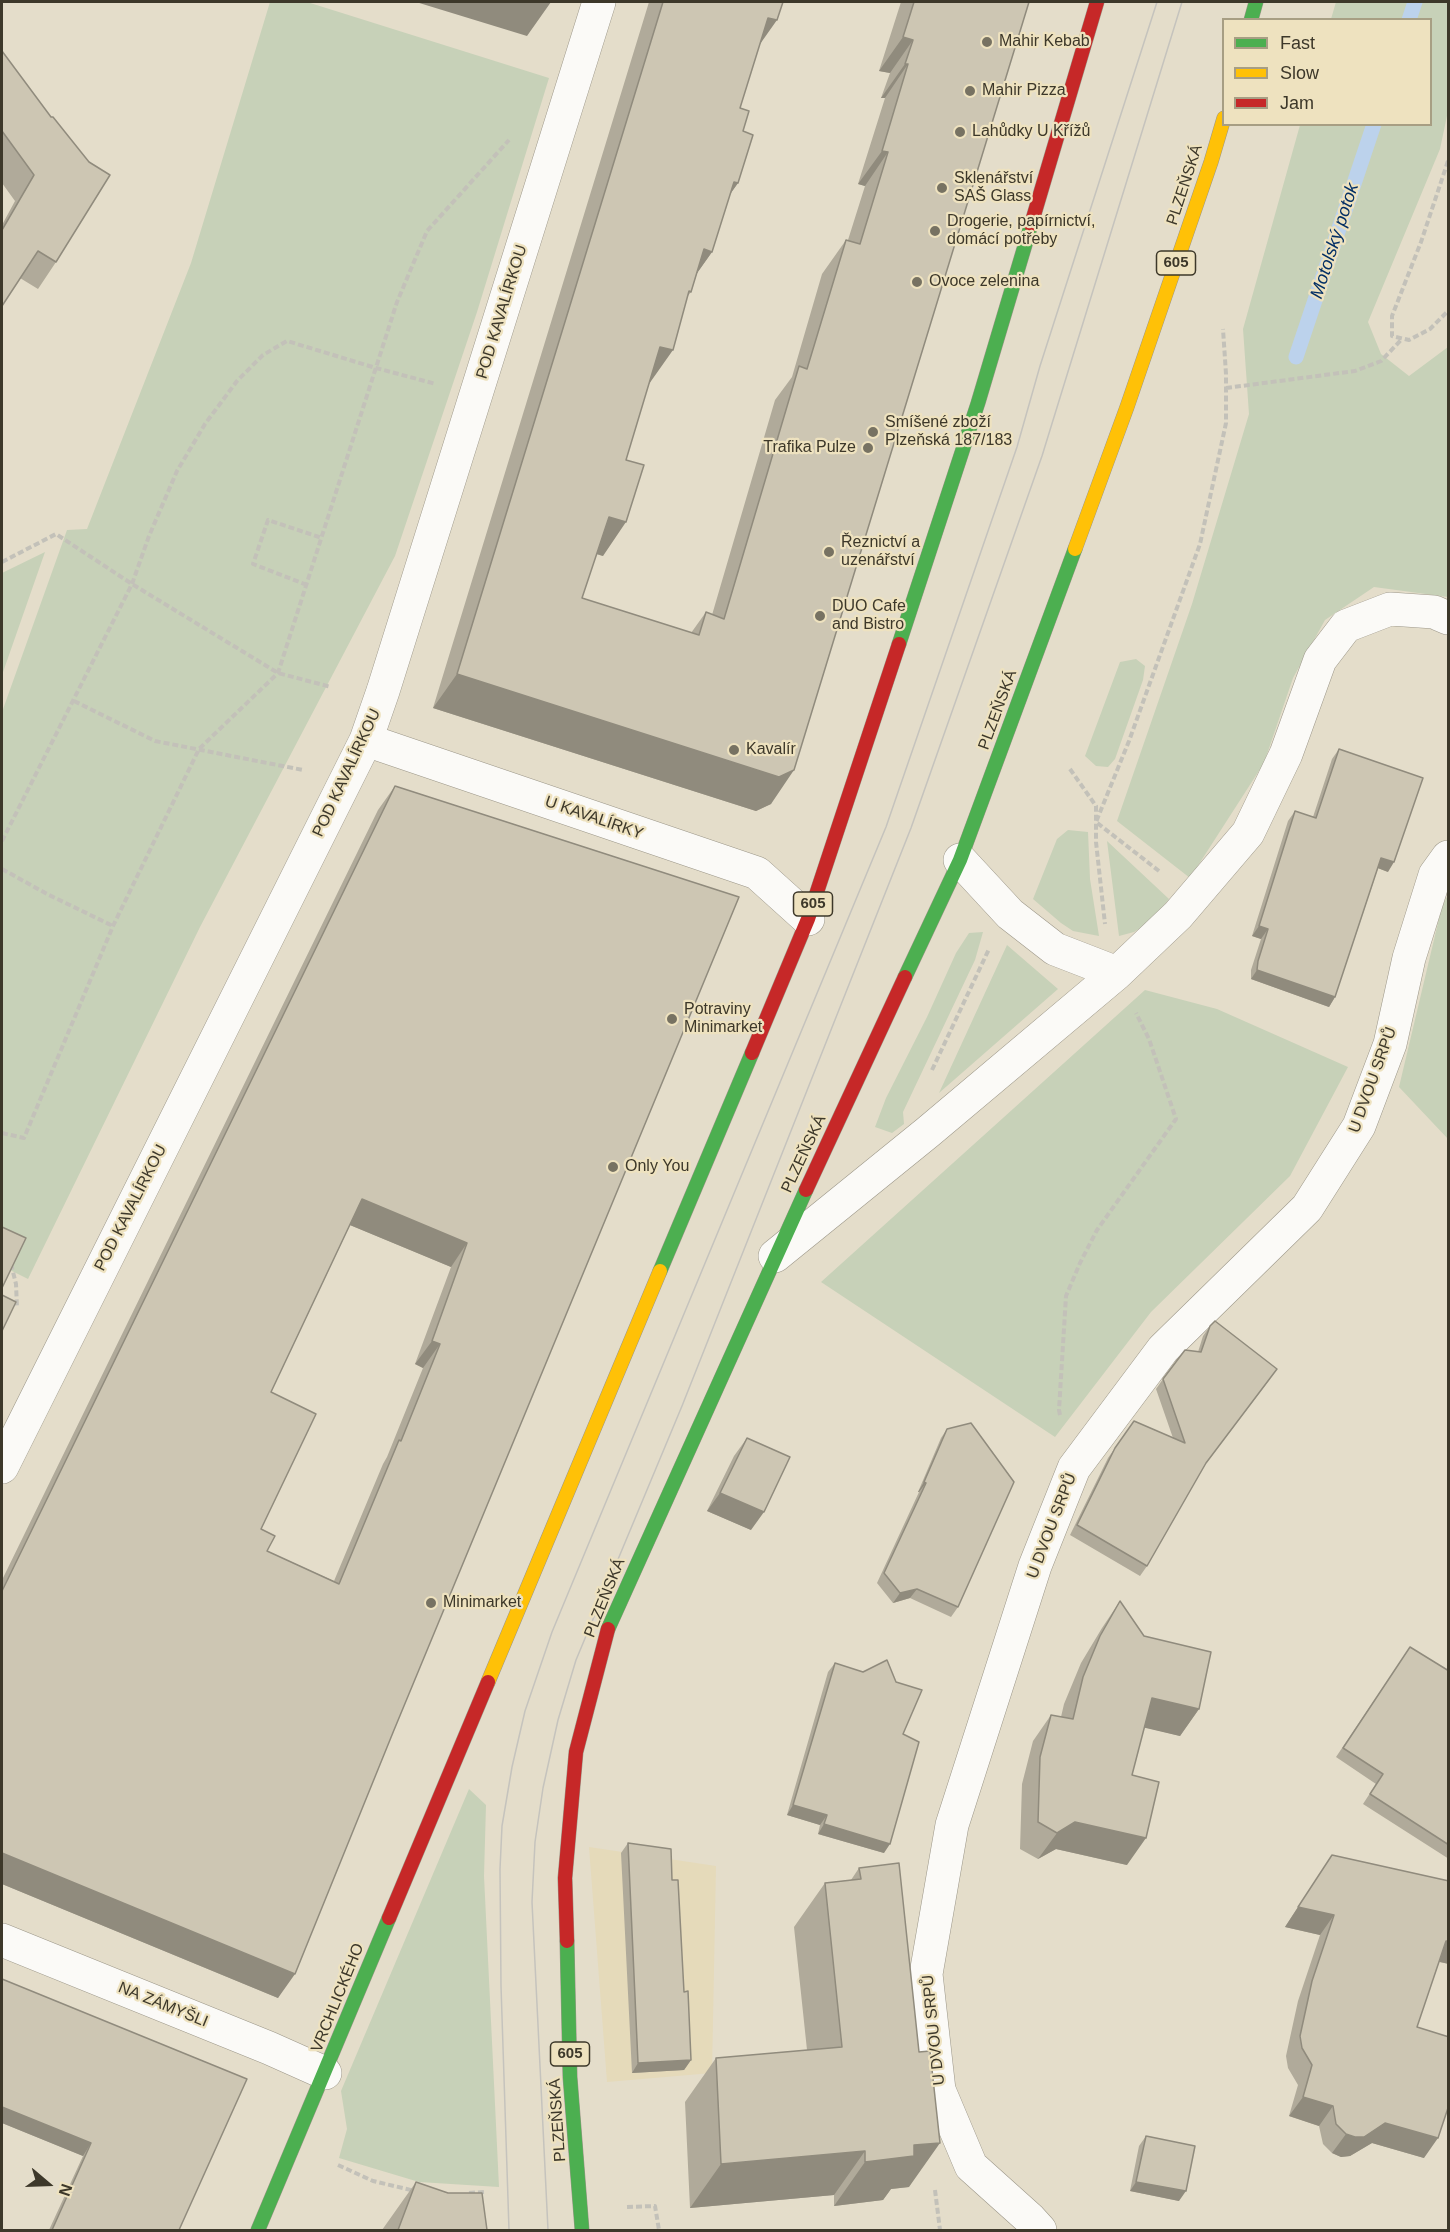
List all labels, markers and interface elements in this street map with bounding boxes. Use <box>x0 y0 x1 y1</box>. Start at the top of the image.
legend <box>1222 18 1432 126</box>
place label: Mahir Kebab <box>999 32 1090 52</box>
text: Fast <box>1280 33 1315 53</box>
marker: Mahir Kebab <box>980 35 994 49</box>
text: Slow <box>1280 63 1319 83</box>
place label: Mahir Pizza <box>982 81 1066 101</box>
marker: Mahir Pizza <box>963 84 977 98</box>
text: Jam <box>1280 93 1314 113</box>
place label: Lahůdky U Křížů <box>972 122 1090 142</box>
marker: Lahůdky U Křížů <box>953 125 967 139</box>
street label: PLZEŇSKÁ <box>1163 142 1207 228</box>
place label: Sklenářství SAŠ Glass <box>954 169 1033 207</box>
marker: Sklenářství SAŠ Glass <box>935 181 949 195</box>
water label: Motolský potok <box>1306 181 1364 301</box>
place label: Drogerie, papírnictví, domácí potřeby <box>947 212 1096 250</box>
marker: Drogerie, papírnictví, domácí potřeby <box>928 224 942 238</box>
street label: POD KAVALÍRKOU <box>472 243 532 381</box>
road number: 605 <box>1156 251 1196 275</box>
place label: Ovoce zelenina <box>929 272 1039 292</box>
marker: Ovoce zelenina <box>910 275 924 289</box>
place label: Smíšené zboží Plzeňská 187/183 <box>885 413 1012 451</box>
marker: Smíšené zboží Plzeňská 187/183 <box>866 425 880 439</box>
place label: Trafika Pulze <box>763 438 856 458</box>
marker: Trafika Pulze <box>861 441 875 455</box>
place label: Řeznictví a uzenářství <box>841 533 920 571</box>
marker: Řeznictví a uzenářství <box>822 545 836 559</box>
place label: DUO Cafe and Bistro <box>832 597 906 635</box>
marker: DUO Cafe and Bistro <box>813 609 827 623</box>
street label: PLZEŇSKÁ <box>975 667 1021 753</box>
street label: POD KAVALÍRKOU <box>309 706 385 840</box>
place label: Kavalír <box>746 740 796 760</box>
marker: Kavalír <box>727 743 741 757</box>
street label: U KAVALÍRKY <box>542 792 646 844</box>
road number: 605 <box>794 892 832 916</box>
place label: Potraviny Minimarket <box>684 1000 762 1038</box>
marker: Potraviny Minimarket <box>665 1012 679 1026</box>
street label: U DVOU SRPŮ <box>1345 1025 1401 1135</box>
street label: PLZEŇSKÁ <box>778 1112 830 1196</box>
street label: POD KAVALÍRKOU <box>91 1142 171 1274</box>
place label: Only You <box>625 1157 689 1177</box>
marker: Only You <box>606 1160 620 1174</box>
street label: U DVOU SRPŮ <box>1023 1471 1081 1581</box>
street label: PLZEŇSKÁ <box>580 1556 630 1640</box>
place label: Minimarket <box>443 1593 521 1613</box>
marker: Minimarket <box>424 1596 438 1610</box>
street label: VRCHLICKÉHO <box>307 1941 369 2055</box>
street label: U DVOU SRPŮ <box>919 1974 949 2086</box>
street label: NA ZÁMYŠLI <box>115 1978 211 2032</box>
road number: 605 <box>550 2042 590 2066</box>
street label: PLZEŇSKÁ <box>546 2078 570 2162</box>
north arrow <box>18 2154 78 2214</box>
text: N <box>56 2182 75 2198</box>

